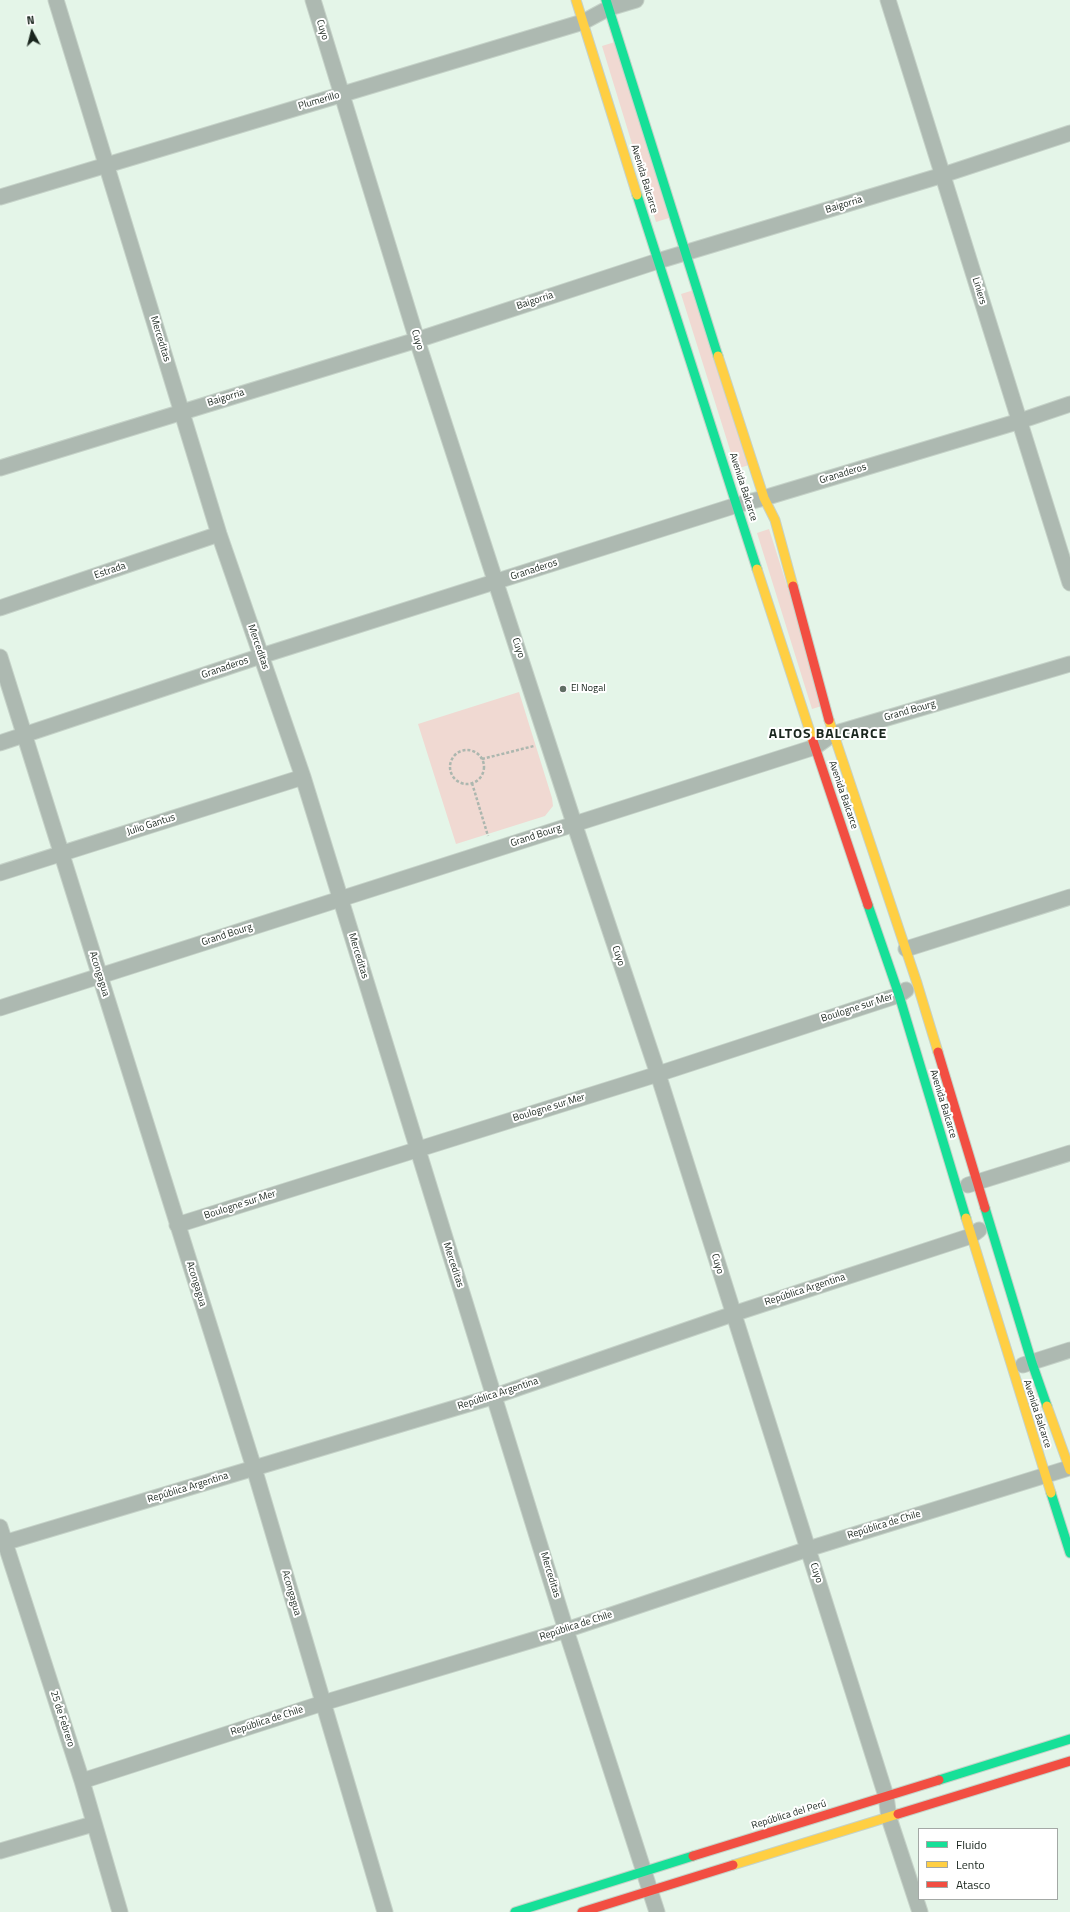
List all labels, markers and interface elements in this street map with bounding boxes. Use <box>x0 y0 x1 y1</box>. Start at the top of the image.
north arrow <box>12 12 52 52</box>
text: N <box>26 12 35 28</box>
street label: Cuyo <box>313 18 331 42</box>
street label: Plumerillo <box>297 89 341 113</box>
street label: Avenida Balcarce <box>628 143 660 215</box>
street label: Baigorria <box>824 194 864 216</box>
street label: Liniers <box>969 276 989 306</box>
street label: Baigorria <box>515 289 555 313</box>
street label: Merceditas <box>147 315 173 363</box>
street label: Cuyo <box>408 328 426 352</box>
street label: Baigorria <box>206 387 246 409</box>
street label: Avenida Balcarce <box>726 451 760 523</box>
street label: Granaderos <box>818 461 868 487</box>
street label: Granaderos <box>509 557 559 583</box>
street label: Estrada <box>93 560 127 582</box>
street label: Merceditas <box>245 623 271 671</box>
street label: Cuyo <box>509 636 527 660</box>
street label: Granaderos <box>200 654 250 682</box>
place label: El Nogal <box>571 683 605 695</box>
marker: El Nogal <box>558 684 568 694</box>
street label: Grand Bourg <box>883 698 937 724</box>
district label: ALTOS BALCARCE <box>769 727 887 743</box>
street label: Avenida Balcarce <box>826 759 860 831</box>
street label: Julio Gantus <box>125 812 177 838</box>
street label: Grand Bourg <box>509 822 563 850</box>
street label: Grand Bourg <box>200 921 254 949</box>
street label: Merceditas <box>345 932 371 980</box>
street label: Cuyo <box>609 944 627 968</box>
street label: Acongagua <box>86 950 112 998</box>
street label: Boulogne sur Mer <box>820 991 894 1025</box>
street label: Avenida Balcarce <box>927 1068 959 1140</box>
street label: Boulogne sur Mer <box>512 1091 586 1125</box>
street label: Boulogne sur Mer <box>203 1188 277 1222</box>
street label: Merceditas <box>440 1241 466 1289</box>
street label: Cuyo <box>708 1252 726 1276</box>
street label: Acongagua <box>183 1260 209 1308</box>
street label: República Argentina <box>763 1271 847 1309</box>
street label: República Argentina <box>456 1375 540 1413</box>
street label: Avenida Balcarce <box>1020 1378 1054 1450</box>
street label: República Argentina <box>146 1470 230 1506</box>
street label: República de Chile <box>846 1508 922 1542</box>
street label: Merceditas <box>537 1551 563 1599</box>
street label: Cuyo <box>807 1561 825 1585</box>
street label: Acongagua <box>279 1569 303 1617</box>
street label: República de Chile <box>538 1609 614 1643</box>
street label: 25 de Febrero <box>47 1689 77 1749</box>
street label: República de Chile <box>229 1704 305 1738</box>
street label: República del Perú <box>750 1798 828 1832</box>
legend <box>918 1828 1058 1900</box>
text: Fluido <box>956 1835 987 1854</box>
text: Lento <box>956 1855 985 1874</box>
text: Atasco <box>956 1875 990 1894</box>

